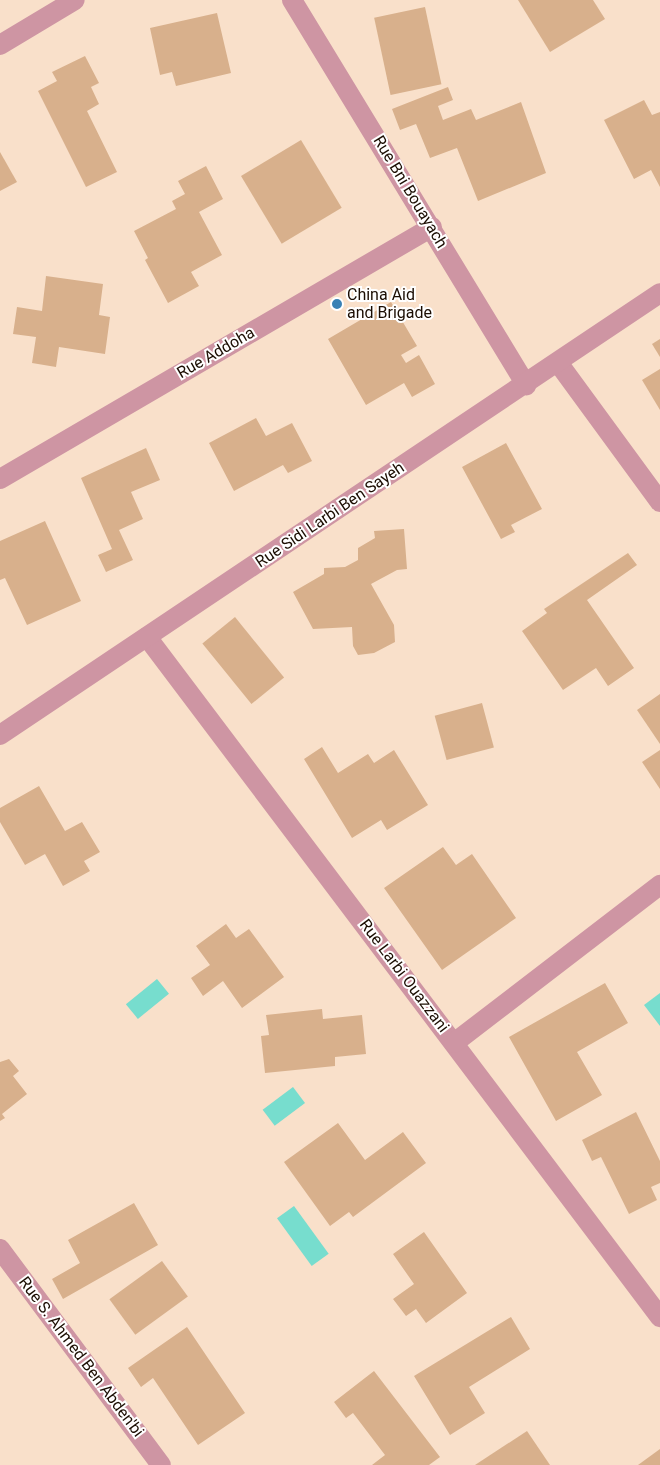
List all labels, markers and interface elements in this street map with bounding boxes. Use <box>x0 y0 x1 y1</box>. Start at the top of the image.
street label: Rue Bni Bouayach <box>369 132 451 252</box>
place label: China Aid and Brigade <box>347 285 432 323</box>
marker: China Aid and Brigade <box>331 298 343 310</box>
street label: Rue Addoha <box>174 323 258 383</box>
street label: Rue Sidi Larbi Ben Sayeh <box>252 458 408 572</box>
street label: Rue Larbi Ouazzani <box>355 916 453 1036</box>
street label: Rue S. Ahmed Ben Abden'bi <box>15 1273 147 1441</box>

